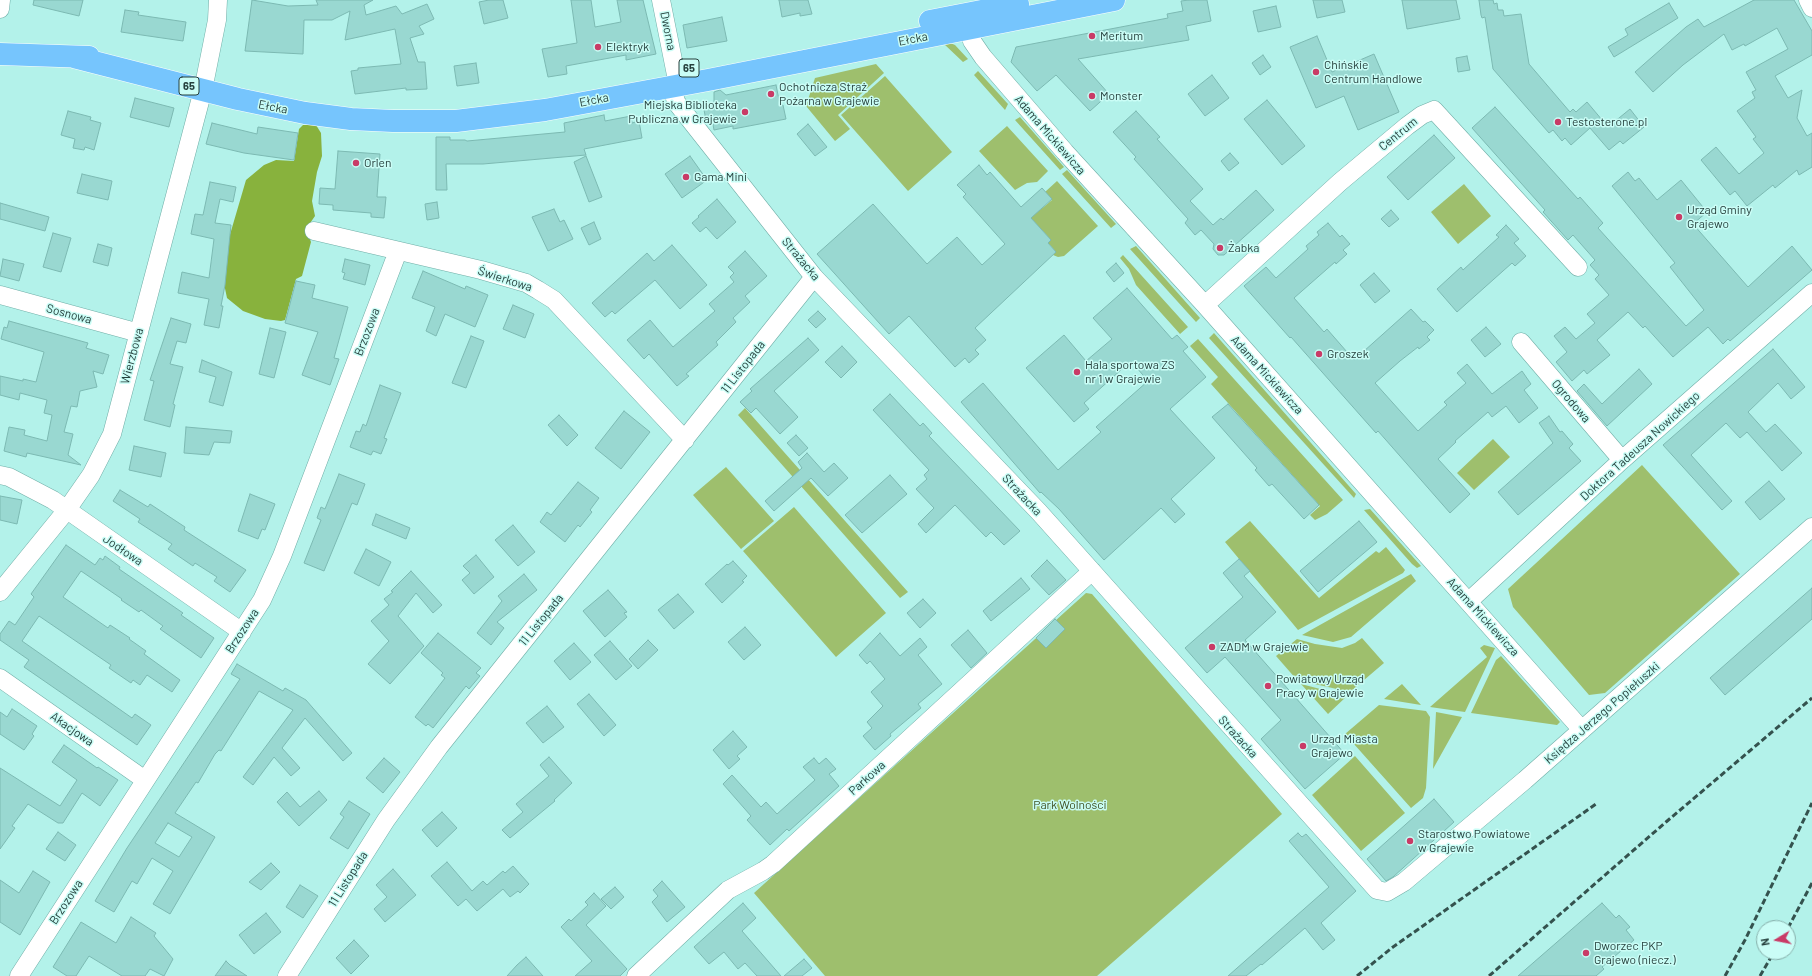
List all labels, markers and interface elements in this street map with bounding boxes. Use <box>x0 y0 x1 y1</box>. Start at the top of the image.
street label: Dworna <box>657 10 679 52</box>
street label: Ełcka <box>897 29 929 49</box>
place label: Meritum <box>1100 29 1143 43</box>
marker: Meritum <box>1087 31 1097 41</box>
place label: Elektryk <box>606 40 649 54</box>
marker: Elektryk <box>593 42 603 52</box>
place label: Chińskie Centrum Handlowe <box>1324 58 1422 86</box>
road number: 65 <box>679 59 699 77</box>
marker: Chińskie Centrum Handlowe <box>1311 67 1321 77</box>
road number: 65 <box>179 77 199 95</box>
place label: Ochotnicza Straż Pożarna w Grajewie <box>779 80 879 108</box>
marker: Ochotnicza Straż Pożarna w Grajewie <box>766 89 776 99</box>
place label: Monster <box>1100 89 1142 103</box>
street label: Ełcka <box>578 90 610 110</box>
marker: Monster <box>1087 91 1097 101</box>
street label: Adama Mickiewicza <box>1011 92 1089 178</box>
street label: Ełcka <box>257 97 289 117</box>
place label: Miejska Biblioteka Publiczna w Grajewie <box>628 98 737 126</box>
marker: Miejska Biblioteka Publiczna w Grajewie <box>740 107 750 117</box>
street label: Centrum <box>1376 114 1420 154</box>
place label: Testosterone.pl <box>1566 115 1647 129</box>
marker: Testosterone.pl <box>1553 117 1563 127</box>
place label: Orlen <box>364 156 391 170</box>
marker: Orlen <box>351 158 361 168</box>
place label: Gama Mini <box>694 170 747 184</box>
marker: Gama Mini <box>681 172 691 182</box>
place label: Urząd Gminy Grajewo <box>1687 203 1752 231</box>
marker: Urząd Gminy Grajewo <box>1674 212 1684 222</box>
street label: Strażacka <box>779 235 823 283</box>
place label: Żabka <box>1228 241 1259 255</box>
marker: Żabka <box>1215 243 1225 253</box>
street label: Świerkowa <box>476 263 534 295</box>
street label: Sosnowa <box>45 301 93 327</box>
street label: Brzozowa <box>351 306 383 358</box>
street label: Wierzbowa <box>118 327 146 385</box>
street label: Adama Mickiewicza <box>1228 333 1306 417</box>
street label: 11 Listopada <box>718 338 768 396</box>
place label: Groszek <box>1327 347 1369 361</box>
marker: Groszek <box>1314 349 1324 359</box>
place label: Hala sportowa ZS nr 1 w Grajewie <box>1085 358 1175 386</box>
marker: Hala sportowa ZS nr 1 w Grajewie <box>1072 367 1082 377</box>
street label: Ogrodowa <box>1548 377 1594 425</box>
street label: Doktora Tadeusza Nowickiego <box>1577 388 1703 504</box>
street label: Strażacka <box>999 471 1045 519</box>
street label: Jodłowa <box>100 531 146 569</box>
street label: Adama Mickiewicza <box>1444 575 1522 659</box>
street label: 11 Listopada <box>516 591 566 649</box>
street label: Brzozowa <box>222 606 262 656</box>
place label: ZADM w Grajewie <box>1220 640 1308 654</box>
marker: ZADM w Grajewie <box>1207 642 1217 652</box>
street label: Księdza Jerzego Popiełuszki <box>1541 659 1663 767</box>
place label: Powiatowy Urząd Pracy w Grajewie <box>1276 672 1364 700</box>
marker: Powiatowy Urząd Pracy w Grajewie <box>1263 681 1273 691</box>
street label: Akacjowa <box>48 709 96 749</box>
street label: Strażacka <box>1215 713 1261 761</box>
place label: Urząd Miasta Grajewo <box>1311 732 1378 760</box>
marker: Urząd Miasta Grajewo <box>1298 741 1308 751</box>
street label: Parkowa <box>846 758 888 798</box>
park label: Park Wolności <box>1033 798 1107 812</box>
place label: Starostwo Powiatowe w Grajewie <box>1418 827 1530 855</box>
marker: Starostwo Powiatowe w Grajewie <box>1405 836 1415 846</box>
street label: 11 Listopada <box>325 849 371 909</box>
street label: Brzozowa <box>46 877 86 927</box>
north arrow <box>1756 920 1796 960</box>
text: N <box>1758 937 1772 947</box>
place label: Dworzec PKP Grajewo (niecz.) <box>1594 939 1676 967</box>
marker: Dworzec PKP Grajewo (niecz.) <box>1581 948 1591 958</box>

